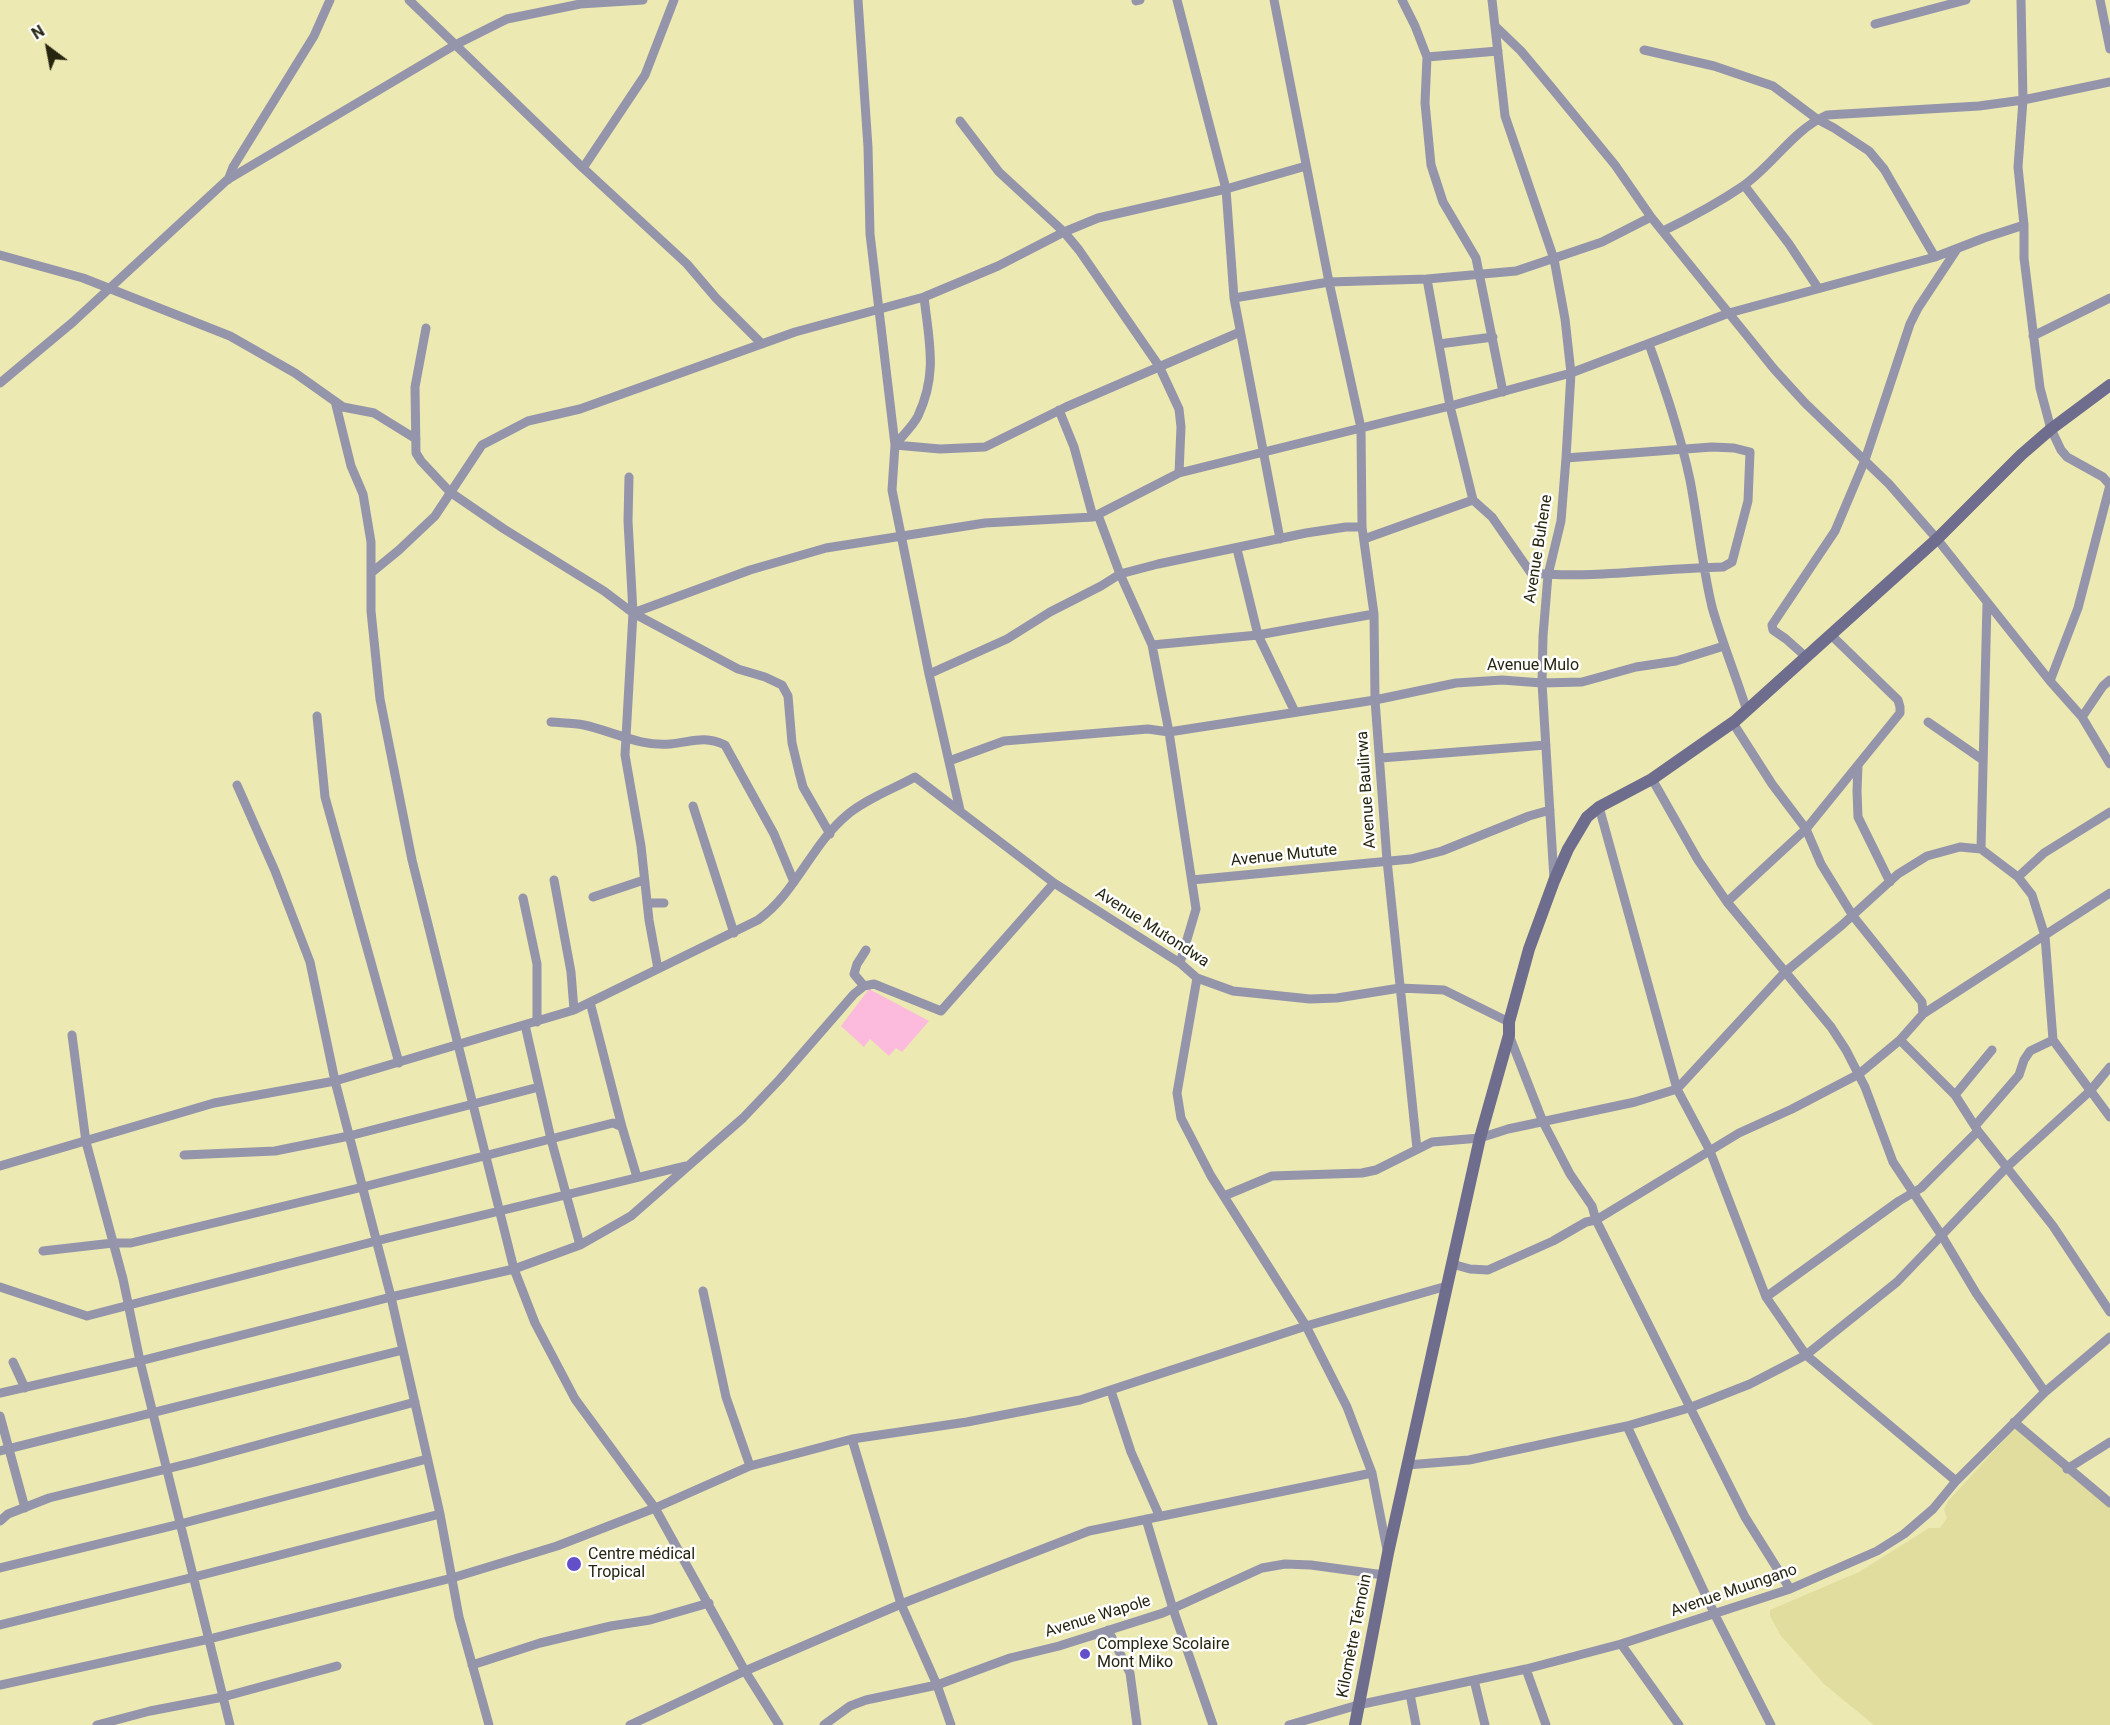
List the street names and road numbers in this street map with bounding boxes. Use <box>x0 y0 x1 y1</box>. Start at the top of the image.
street label: Avenue Buhene <box>1521 493 1557 605</box>
street label: Avenue Mulo <box>1487 656 1579 676</box>
street label: Avenue Baulirwa <box>1353 731 1381 849</box>
street label: Avenue Mutute <box>1230 841 1338 871</box>
street label: Avenue Mutondwa <box>1091 884 1213 972</box>
street label: Avenue Muungano <box>1668 1560 1800 1622</box>
street label: Kilomètre Témoin <box>1334 1573 1376 1699</box>
street label: Avenue Wapole <box>1043 1592 1153 1642</box>

